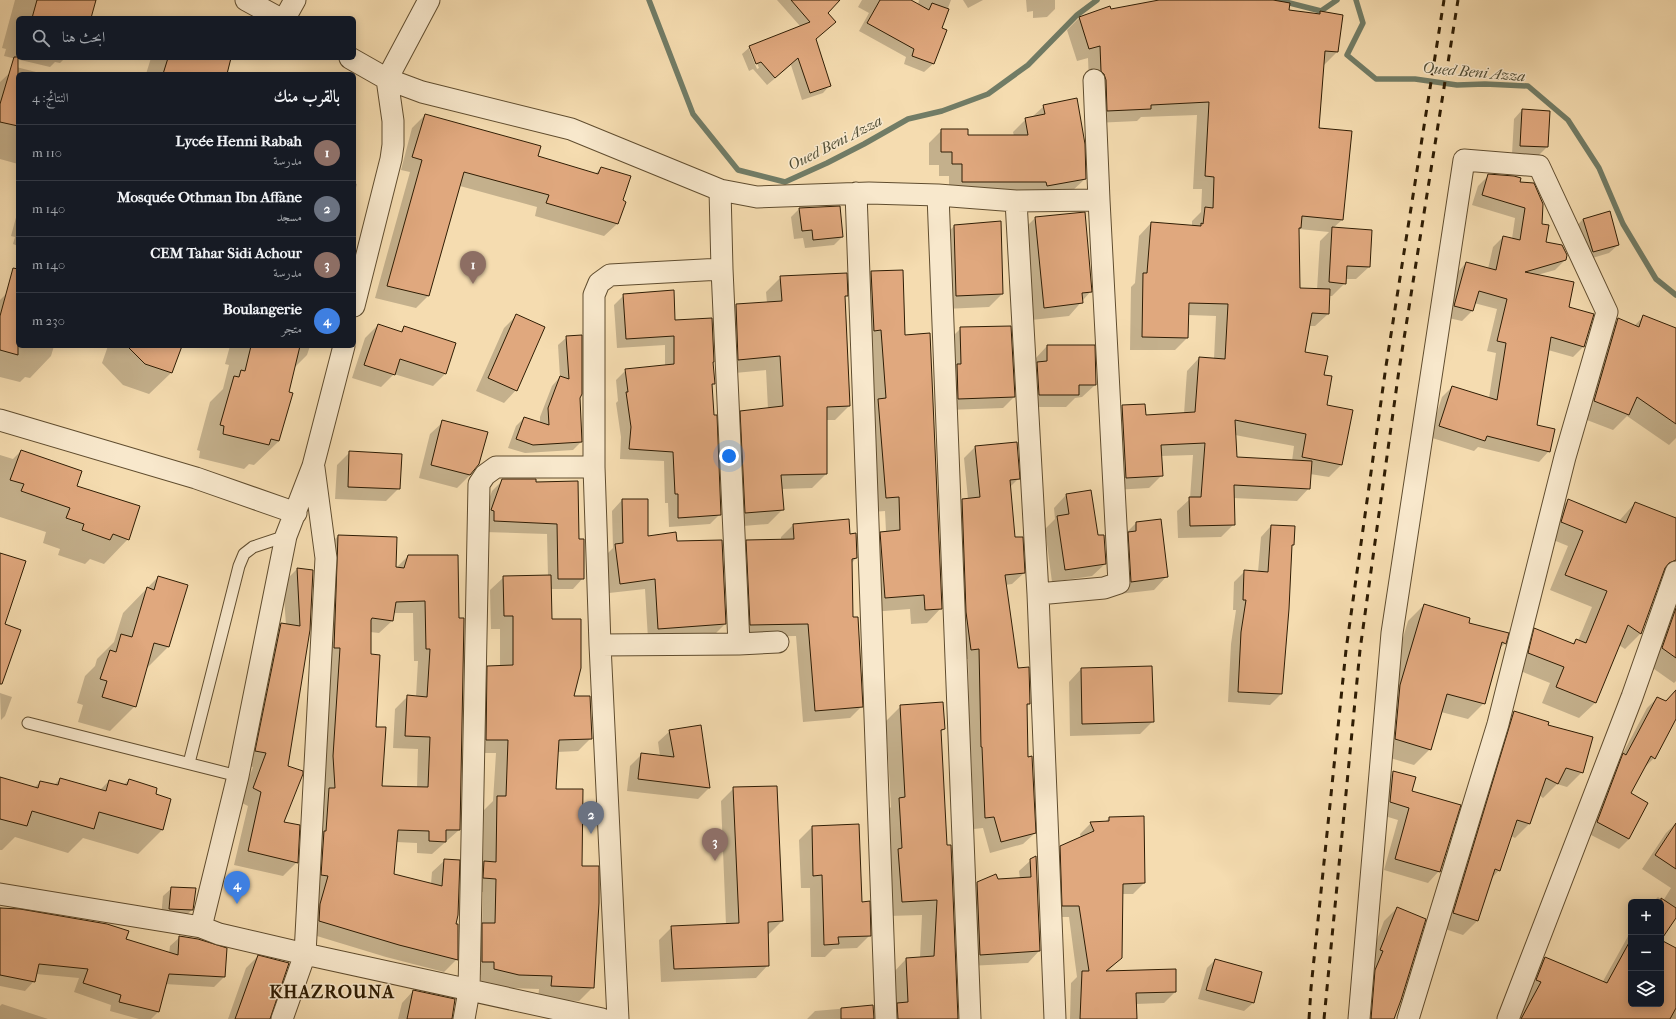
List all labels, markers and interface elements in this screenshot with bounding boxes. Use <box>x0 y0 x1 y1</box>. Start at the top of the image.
search box <box>16 16 356 60</box>
icon: search <box>30 27 52 49</box>
text: ابحث هنا <box>62 28 105 46</box>
water label: Oued Beni Azza <box>1422 59 1526 85</box>
text: بالقرب منك <box>274 86 340 106</box>
text: النتائج: 4 <box>32 90 68 105</box>
water label: Oued Beni Azza <box>785 111 885 174</box>
text: Lycée Henni Rabah <box>175 132 302 150</box>
text: 110 m <box>32 145 62 160</box>
text: 1 <box>325 145 329 160</box>
text: مدرسة <box>273 153 302 168</box>
text: Mosquée Othman Ibn Affane <box>117 188 302 206</box>
text: 140 m <box>32 201 65 216</box>
text: 2 <box>324 201 330 216</box>
text: مسجد <box>276 209 302 224</box>
text: CEM Tahar Sidi Achour <box>150 244 302 262</box>
pin: 1 <box>460 251 486 284</box>
text: 140 m <box>32 257 65 272</box>
text: 3 <box>324 257 330 272</box>
text: مدرسة <box>273 265 302 280</box>
text: Boulangerie <box>223 300 302 318</box>
text: 230 m <box>32 313 65 328</box>
text: 4 <box>323 313 331 328</box>
text: متجر <box>281 321 302 336</box>
your location <box>719 446 739 466</box>
pin: 2 <box>578 801 604 834</box>
pin: 3 <box>702 828 728 861</box>
pin: 4 <box>224 871 250 904</box>
map controls <box>1628 899 1664 1007</box>
button: + <box>1628 899 1664 935</box>
button: − <box>1628 935 1664 971</box>
button: layers <box>1628 971 1664 1007</box>
district label: KHAZROUNA <box>269 982 395 1003</box>

